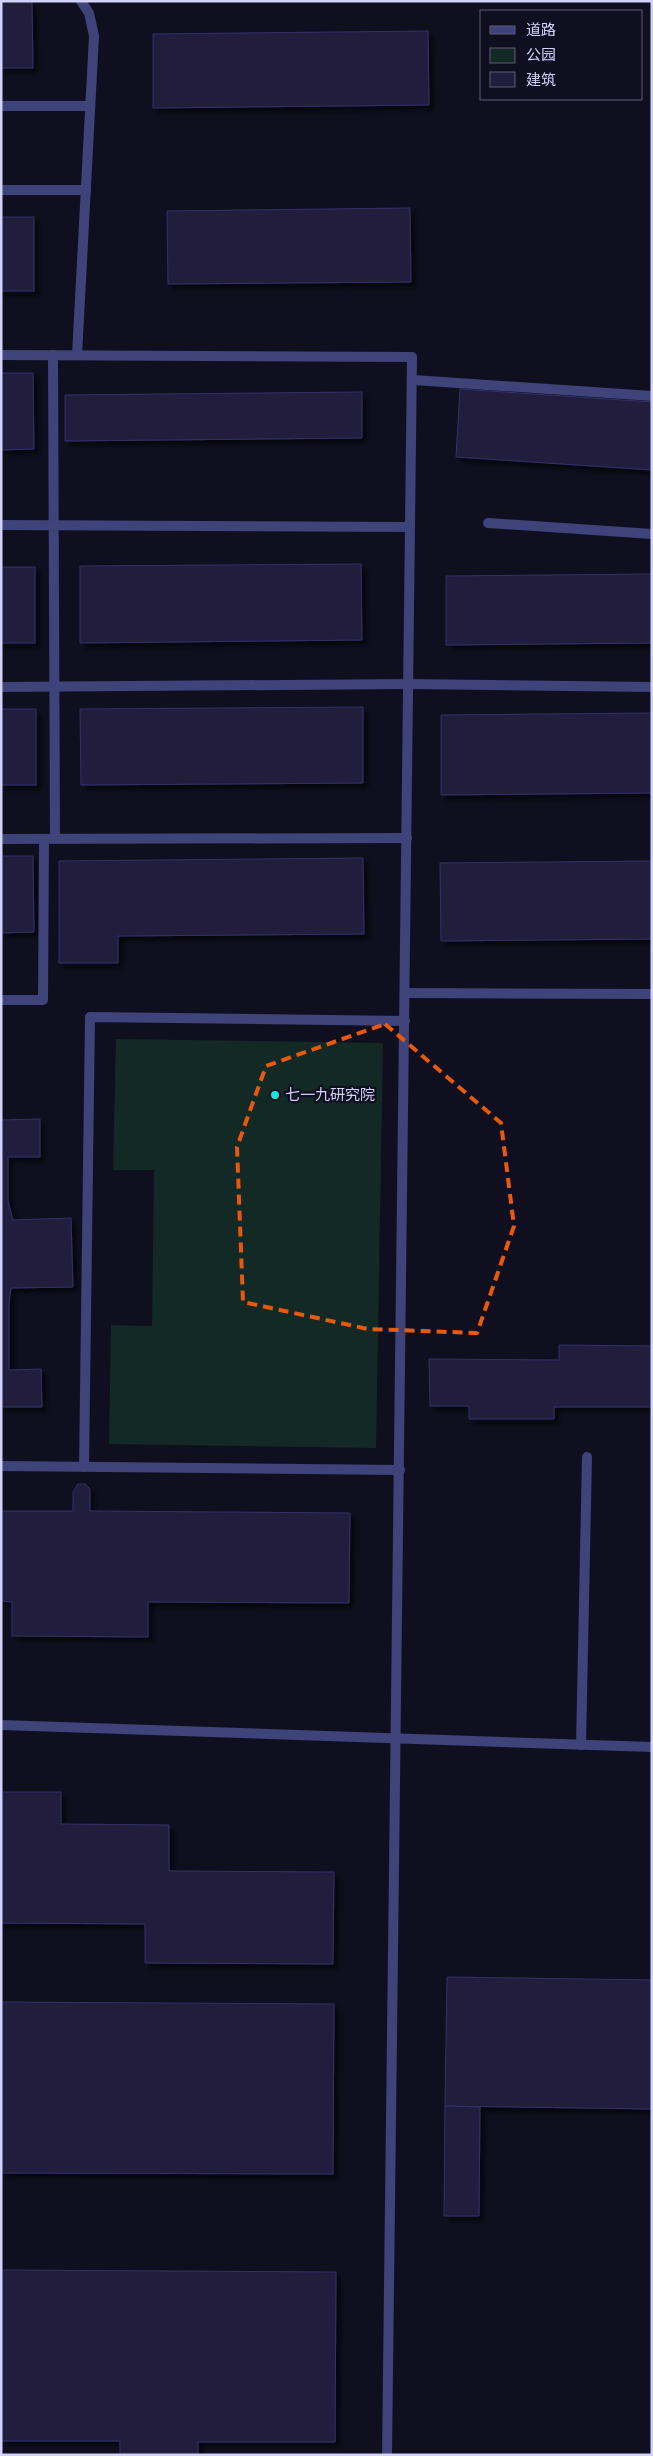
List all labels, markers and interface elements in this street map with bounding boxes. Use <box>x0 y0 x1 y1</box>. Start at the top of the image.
legend <box>480 10 643 100</box>
text: 道路 <box>526 21 556 39</box>
text: 公园 <box>526 46 556 64</box>
text: 建筑 <box>526 71 556 89</box>
place label: 七一九研究院 <box>285 1086 375 1104</box>
marker: 七一九研究院 <box>269 1089 281 1101</box>

